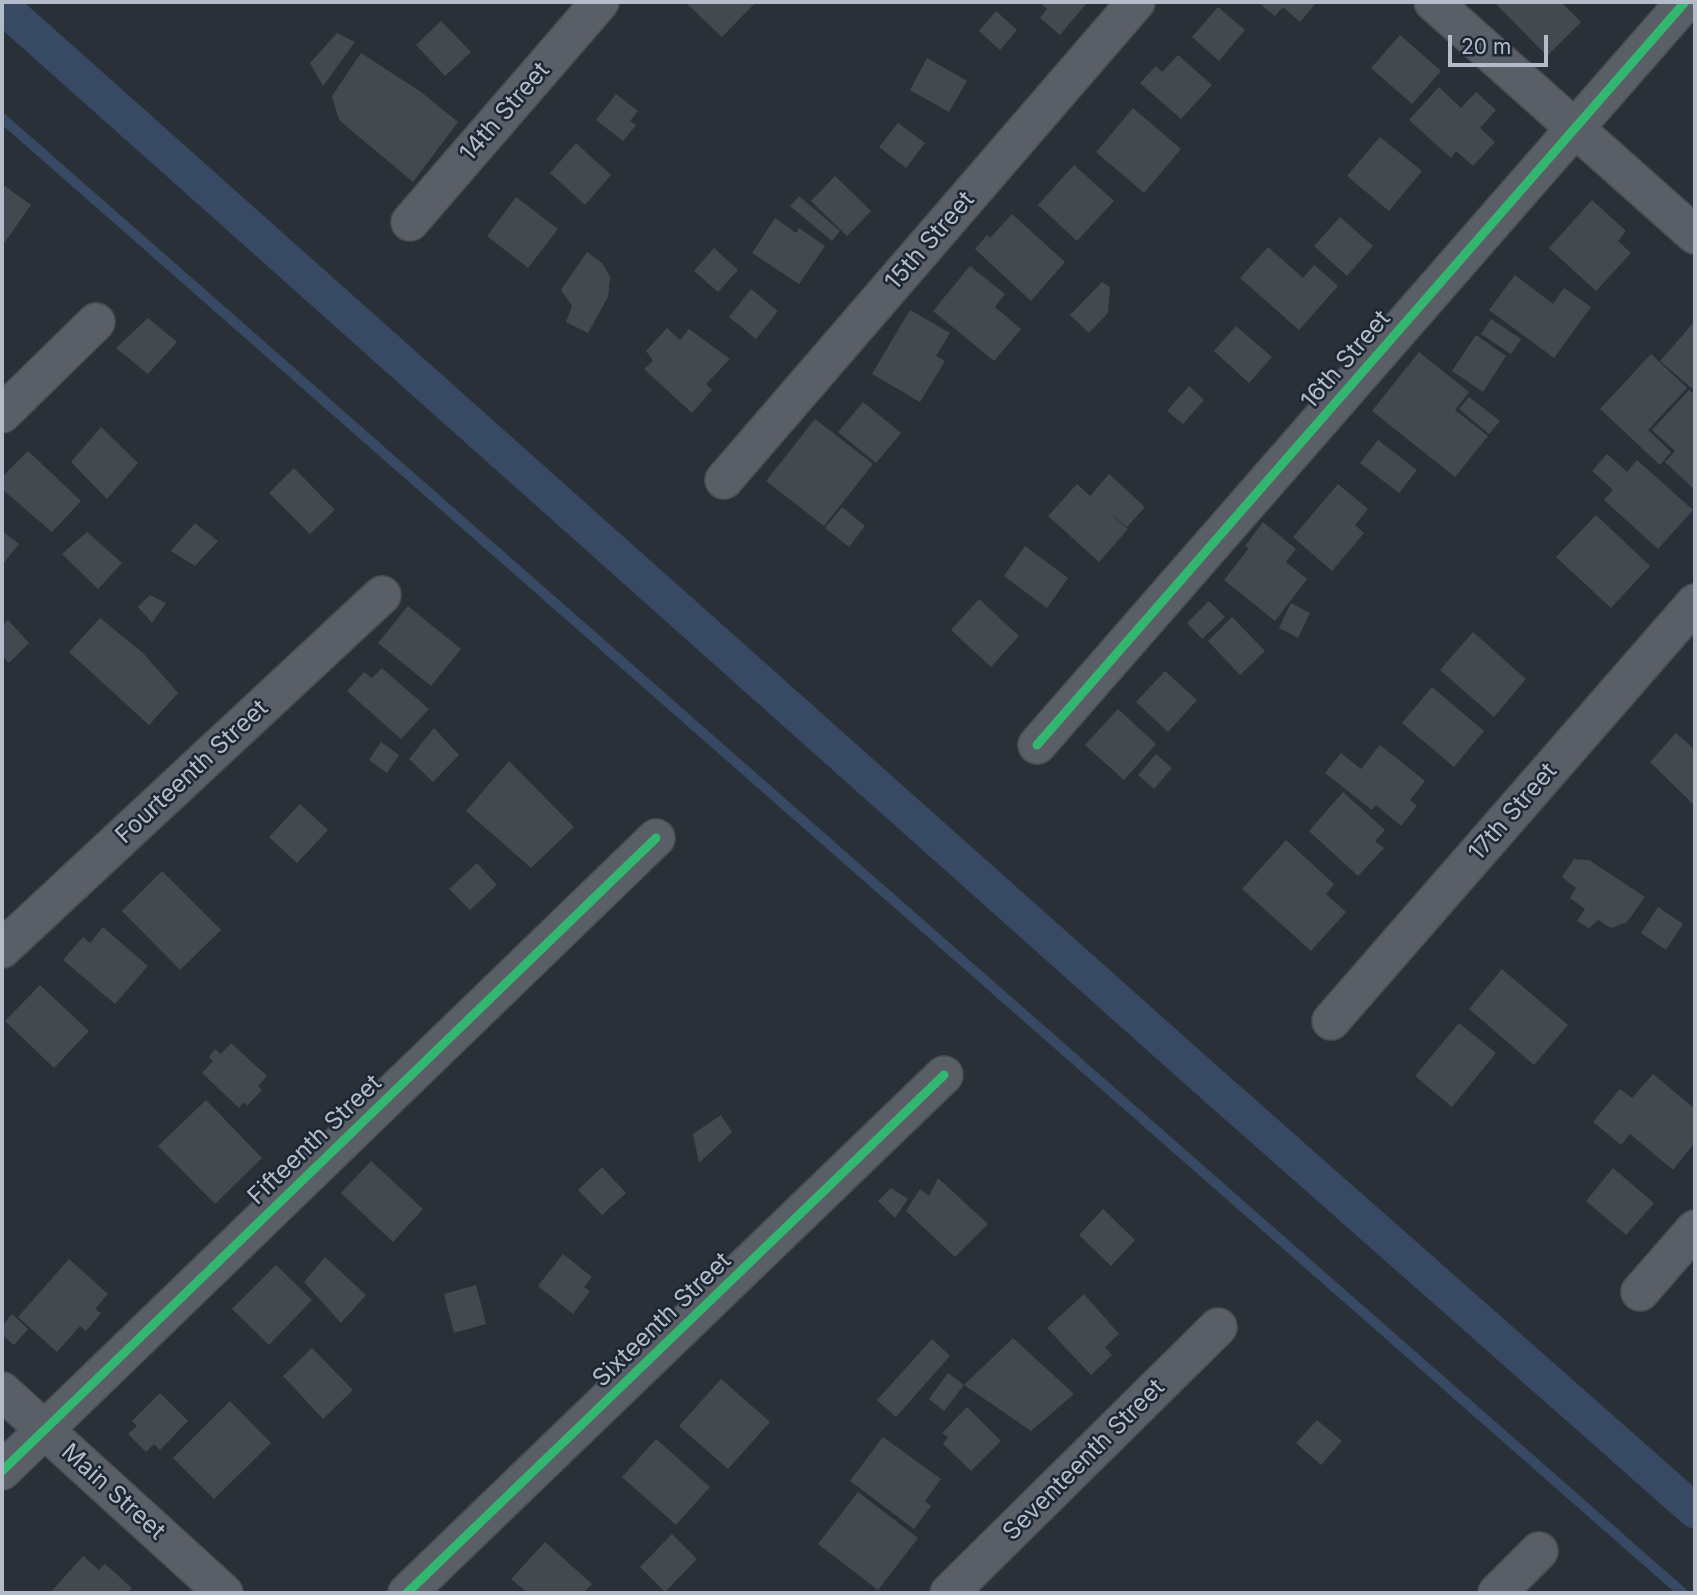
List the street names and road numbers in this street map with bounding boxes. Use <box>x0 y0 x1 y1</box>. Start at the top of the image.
street label: 14th Street <box>454 57 556 167</box>
street label: 15th Street <box>879 186 981 296</box>
street label: 16th Street <box>1295 305 1397 415</box>
street label: Fourteenth Street <box>110 694 274 850</box>
street label: 17th Street <box>1463 757 1563 867</box>
street label: Fifteenth Street <box>242 1069 388 1211</box>
street label: Sixteenth Street <box>587 1247 737 1393</box>
street label: Seventeenth Street <box>997 1373 1171 1547</box>
street label: Main Street <box>55 1438 171 1546</box>

